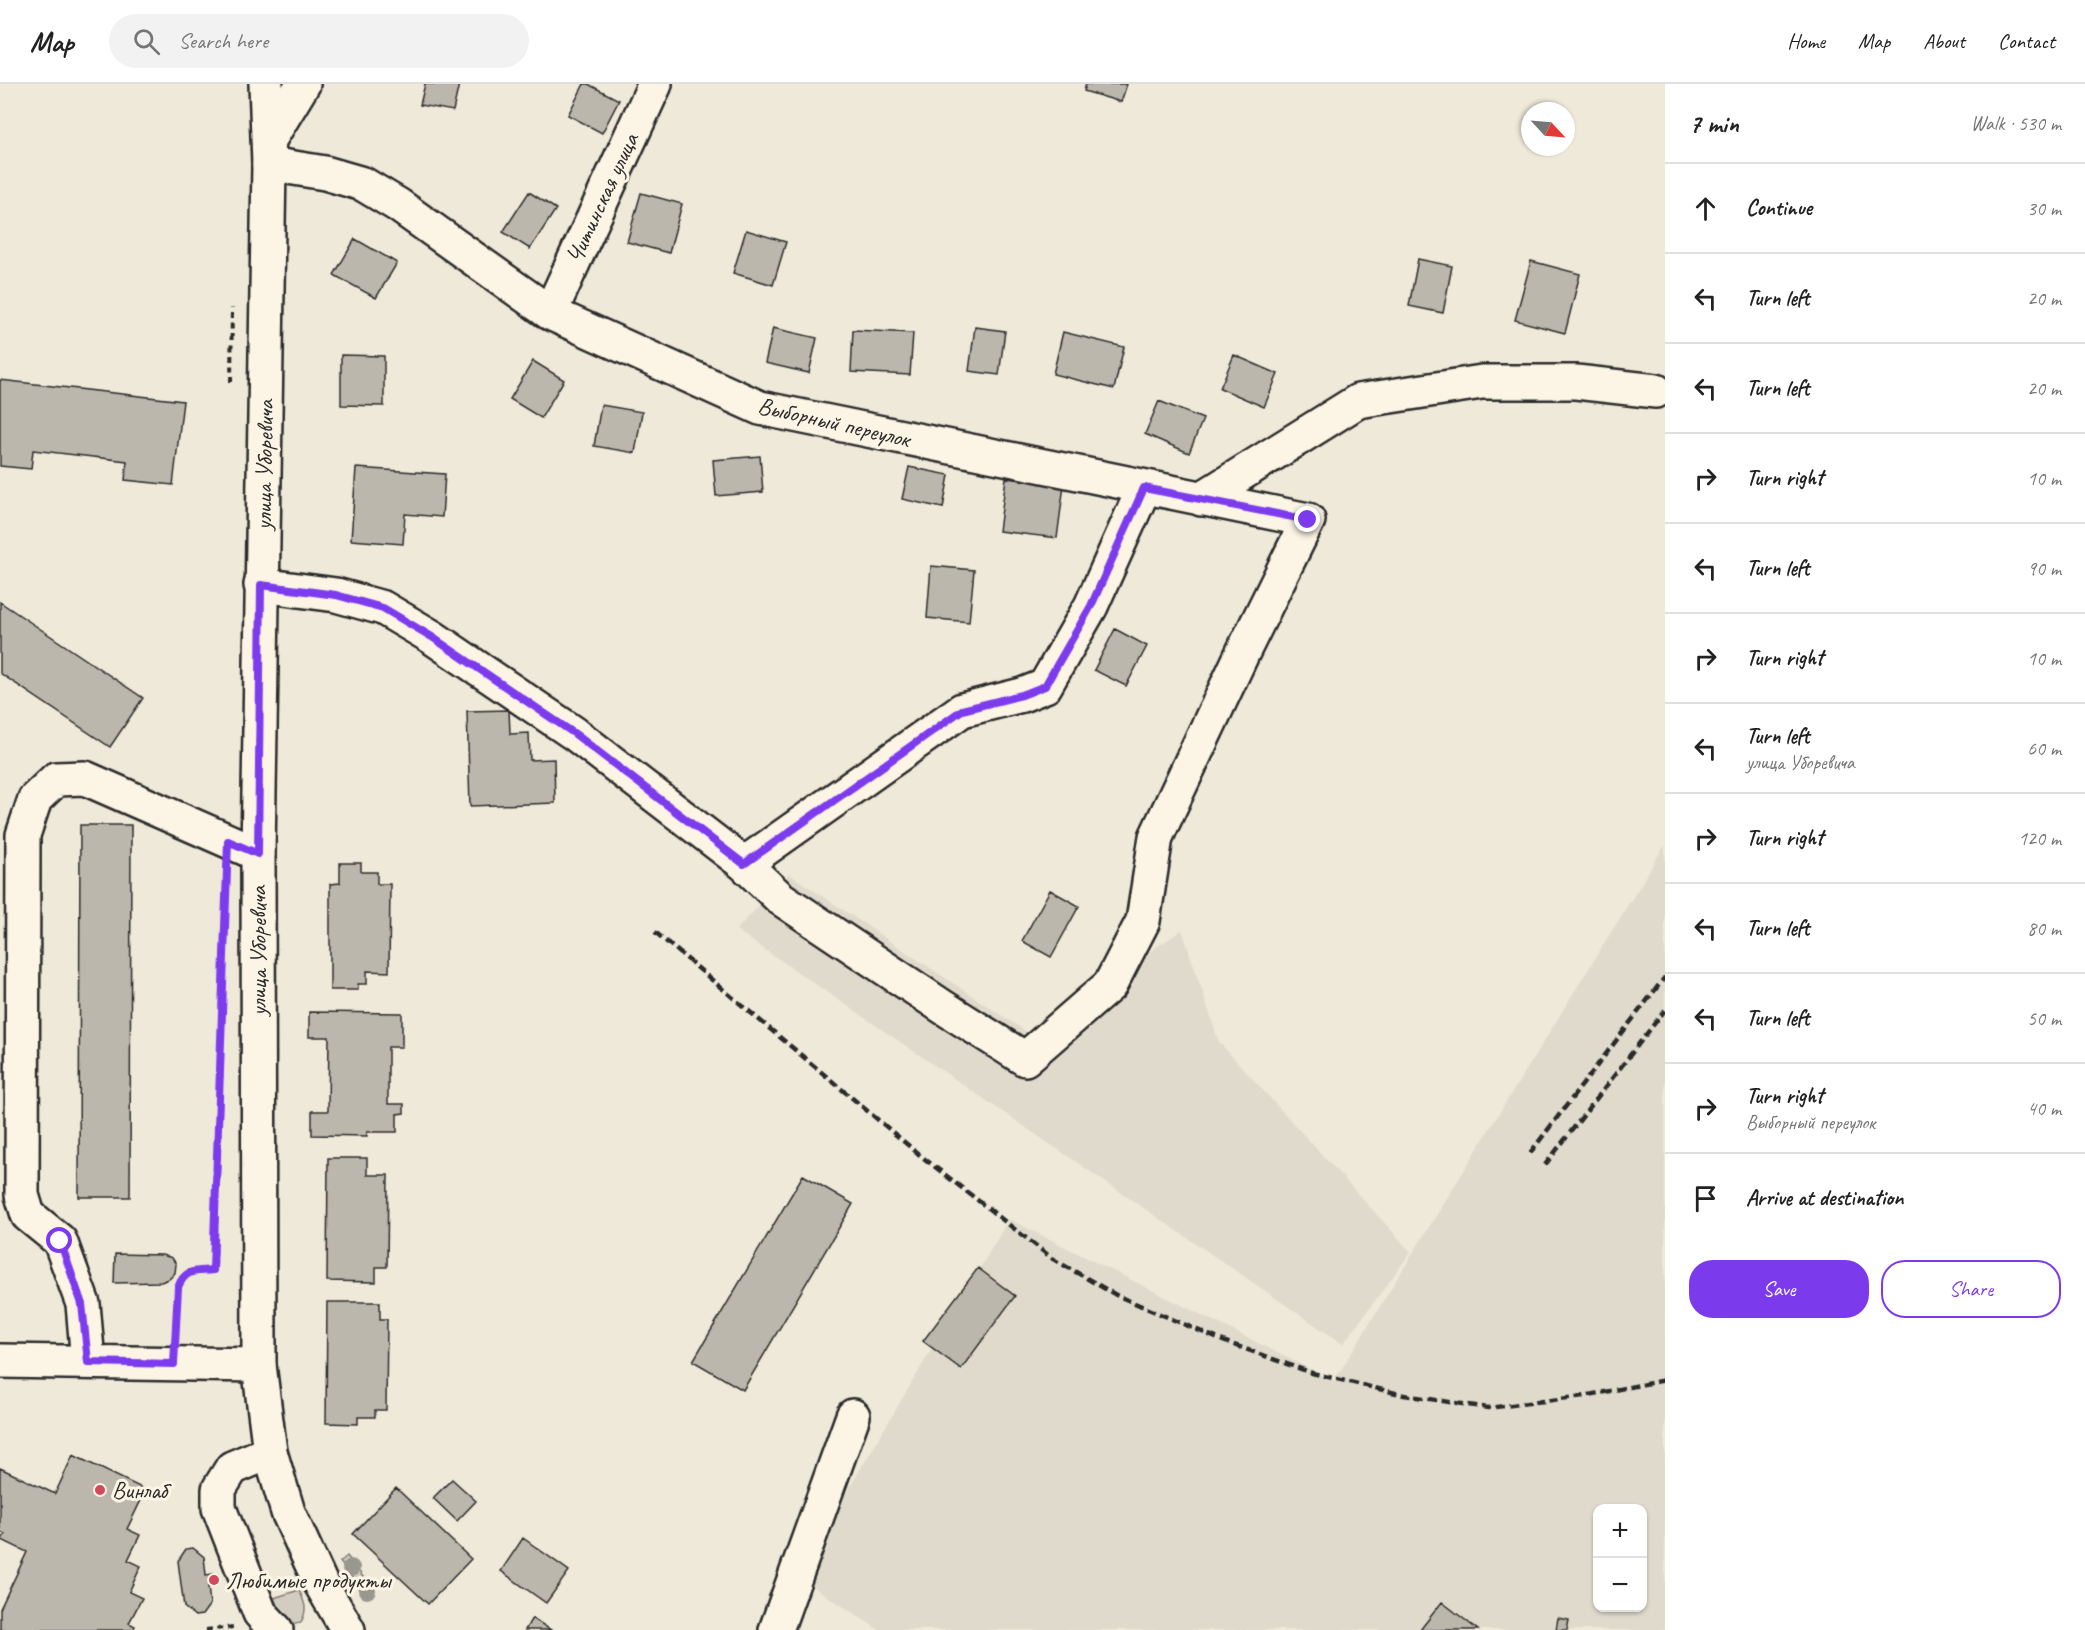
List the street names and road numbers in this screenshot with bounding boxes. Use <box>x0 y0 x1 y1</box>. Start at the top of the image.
street label: Читинская улица <box>559 127 646 268</box>
street label: Выборный переулок <box>755 390 915 455</box>
street label: улица Уборевича <box>248 398 280 532</box>
street label: улица Уборевича <box>243 884 273 1018</box>

